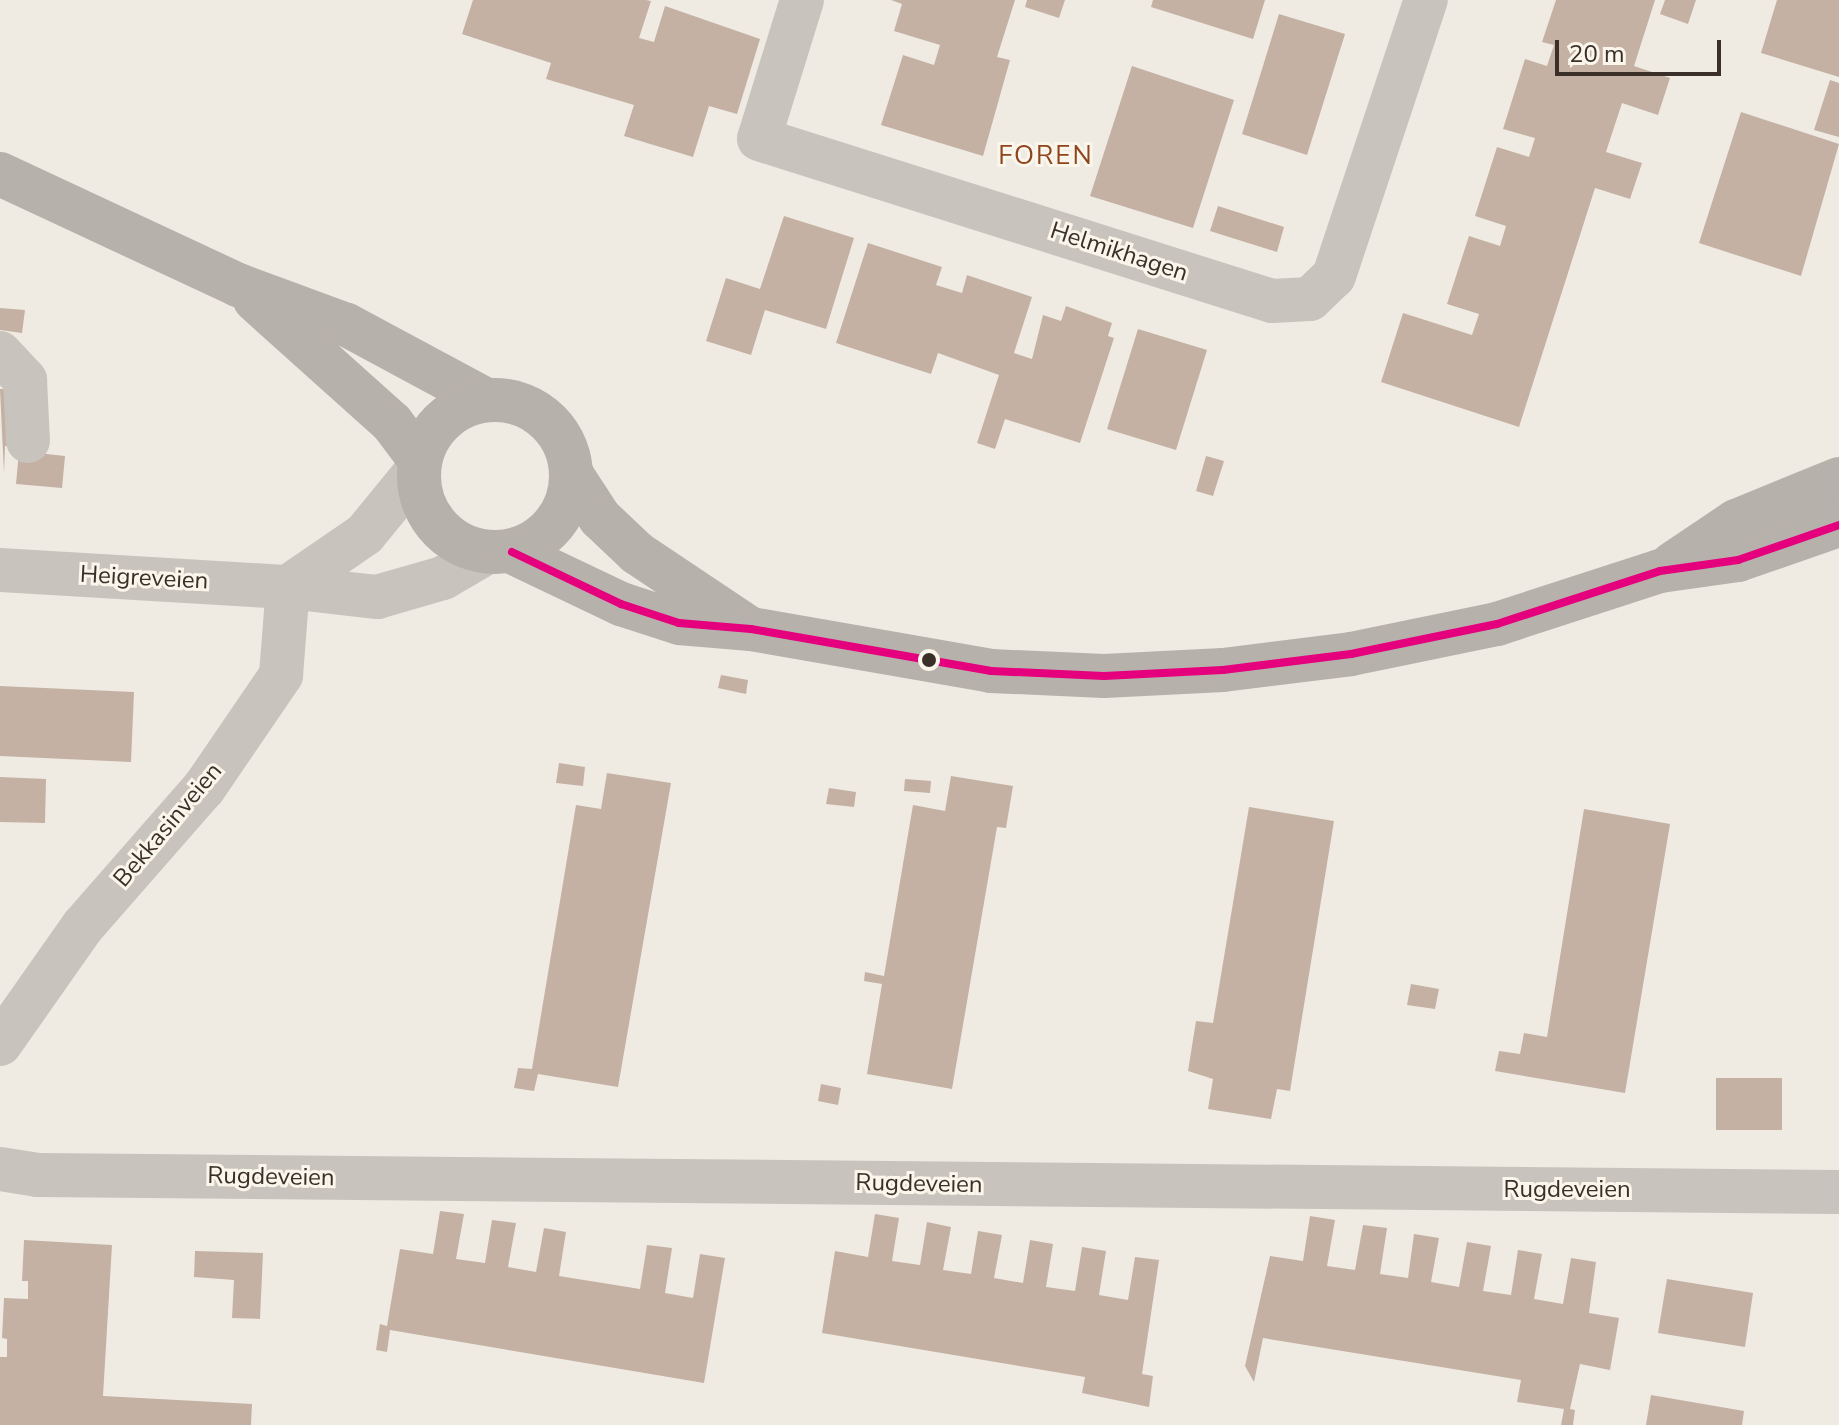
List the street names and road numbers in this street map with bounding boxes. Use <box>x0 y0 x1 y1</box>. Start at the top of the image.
street label: Helmikhagen <box>1047 216 1191 288</box>
street label: Heigreveien <box>79 560 209 596</box>
street label: Bekkasinveien <box>108 757 228 893</box>
street label: Rugdeveien <box>207 1161 335 1193</box>
street label: Rugdeveien <box>855 1168 983 1200</box>
street label: Rugdeveien <box>1503 1176 1631 1204</box>

